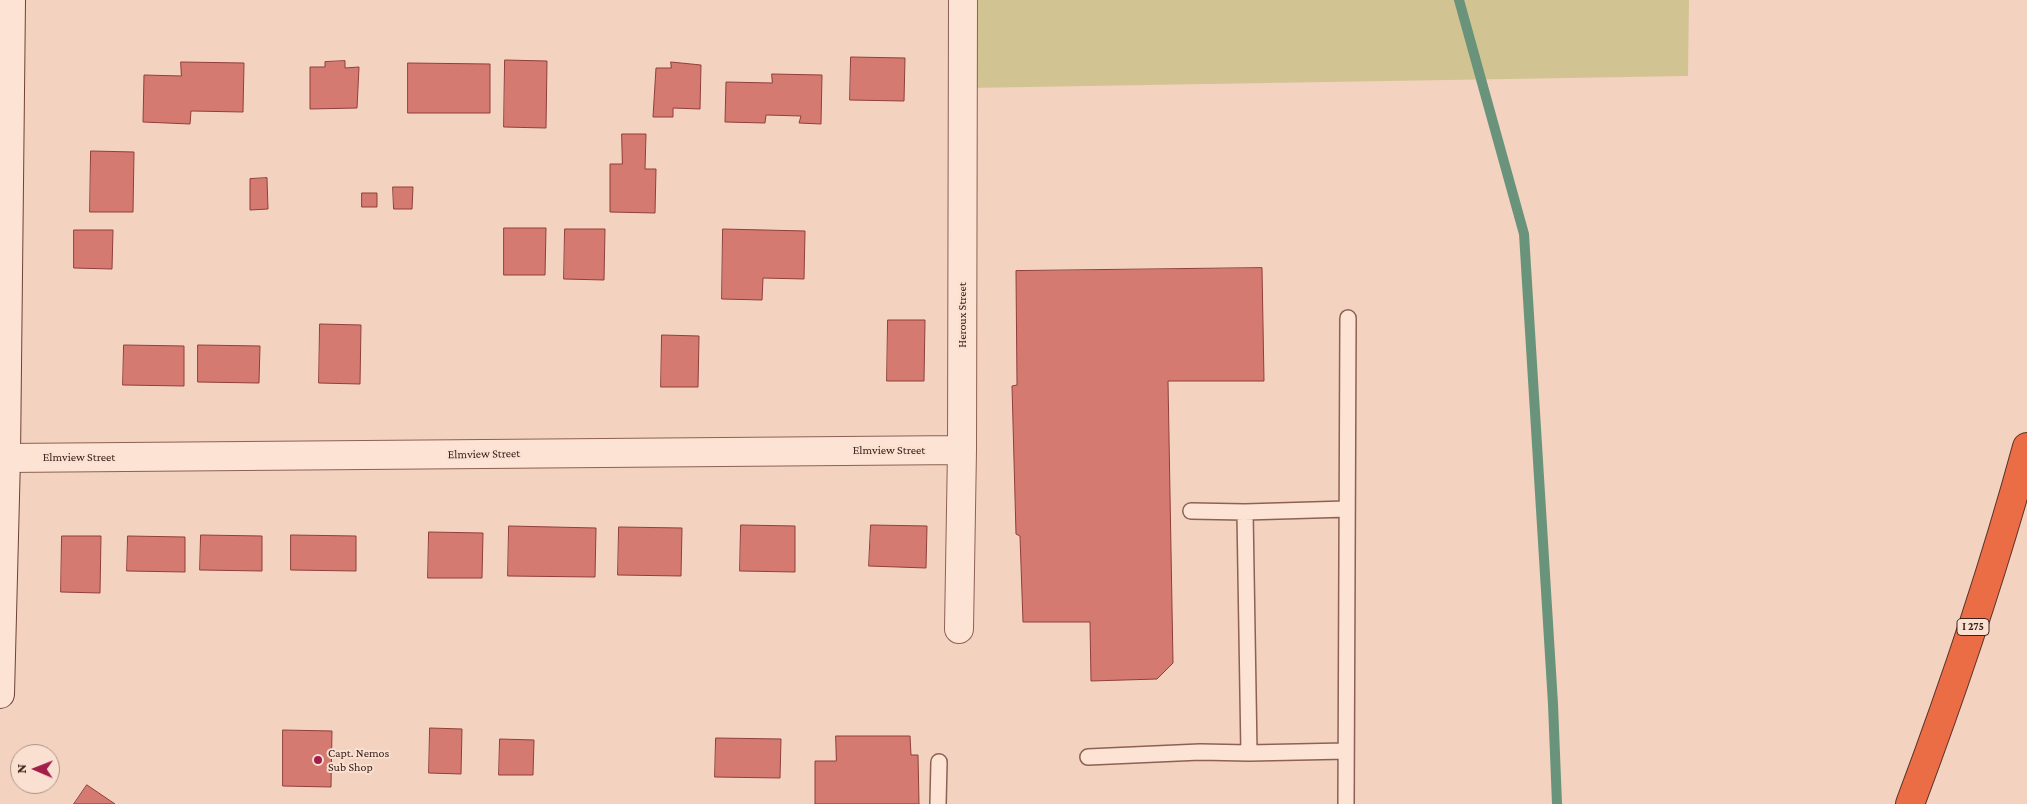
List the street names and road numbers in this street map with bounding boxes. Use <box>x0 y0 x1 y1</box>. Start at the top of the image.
street label: Heroux Street <box>955 282 969 348</box>
street label: Elmview Street <box>853 443 925 457</box>
street label: Elmview Street <box>448 446 520 462</box>
street label: Elmview Street <box>43 450 115 464</box>
road number: I 275 <box>1957 618 1989 636</box>

